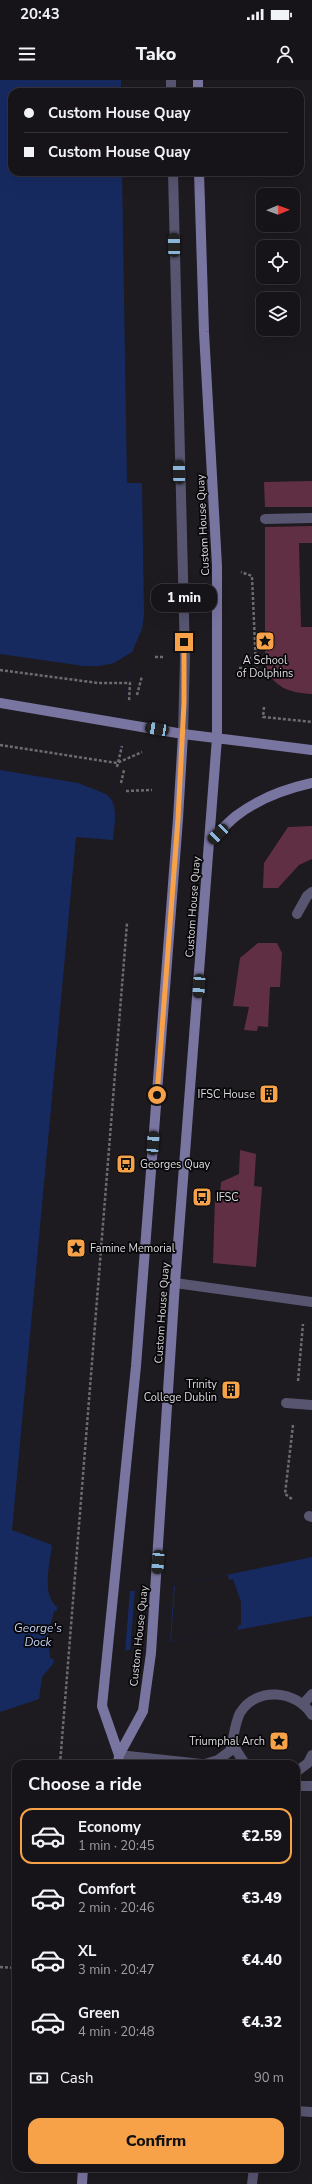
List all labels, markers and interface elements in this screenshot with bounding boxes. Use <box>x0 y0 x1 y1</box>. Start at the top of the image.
text: 20:43 <box>20 4 60 24</box>
text: Tako <box>136 42 176 66</box>
icon: menu <box>16 43 38 65</box>
icon: person <box>274 43 296 65</box>
text: Custom House Quay <box>48 103 190 123</box>
text: Custom House Quay <box>48 142 190 162</box>
north arrow <box>256 188 300 232</box>
map controls <box>256 188 300 336</box>
car <box>168 233 180 257</box>
button: locate <box>256 240 300 284</box>
button: layers <box>256 292 300 336</box>
car <box>173 460 185 484</box>
street label: Custom House Quay <box>193 474 213 576</box>
callout: 1 min <box>151 584 217 612</box>
text: 1 min <box>167 589 201 607</box>
place icon: A School of Dolphins <box>254 630 276 652</box>
route end <box>175 633 193 651</box>
place label: A School of Dolphins <box>237 653 293 681</box>
car <box>144 721 170 737</box>
car <box>205 821 231 847</box>
street label: Custom House Quay <box>182 856 204 958</box>
car <box>192 974 206 998</box>
building icon: IFSC House <box>258 1083 280 1105</box>
route start <box>148 1086 166 1104</box>
place label: IFSC House <box>198 1087 255 1102</box>
car <box>146 1131 160 1155</box>
bus stop icon: Georges Quay <box>115 1153 137 1175</box>
place label: Georges Quay <box>140 1157 211 1172</box>
bus stop icon: IFSC <box>191 1186 213 1208</box>
place label: IFSC <box>216 1190 239 1205</box>
place icon: Famine Memorial <box>65 1237 87 1259</box>
place label: Famine Memorial <box>90 1241 176 1256</box>
street label: Custom House Quay <box>151 1262 173 1364</box>
place label: Trinity College Dublin <box>144 1377 217 1405</box>
building icon: Trinity College Dublin <box>220 1379 242 1401</box>
car <box>151 1550 165 1574</box>
street label: Custom House Quay <box>126 1584 152 1687</box>
water label: George's Dock <box>14 1620 62 1650</box>
place icon: Triumphal Arch <box>268 1730 290 1752</box>
place label: Triumphal Arch <box>189 1734 265 1749</box>
text: Choose a ride <box>28 1772 142 1796</box>
text: Economy <box>78 1817 141 1837</box>
icon: car <box>30 1818 66 1854</box>
text: €2.59 <box>242 1826 282 1846</box>
text: 1 min · 20:45 <box>78 1837 154 1855</box>
text: Comfort <box>78 1879 135 1899</box>
icon: car <box>30 1880 66 1916</box>
text: €3.49 <box>242 1888 282 1908</box>
text: 2 min · 20:46 <box>78 1899 154 1917</box>
text: XL <box>78 1941 97 1961</box>
icon: car <box>30 1942 66 1978</box>
text: €4.40 <box>242 1950 282 1970</box>
text: 3 min · 20:47 <box>78 1961 154 1979</box>
text: Green <box>78 2003 120 2023</box>
icon: car <box>30 2004 66 2040</box>
text: €4.32 <box>242 2012 282 2032</box>
text: 4 min · 20:48 <box>78 2023 154 2041</box>
icon: cash <box>28 2067 50 2089</box>
text: Cash <box>60 2068 94 2088</box>
text: 90 m <box>254 2069 284 2087</box>
button: Confirm <box>28 2118 284 2164</box>

